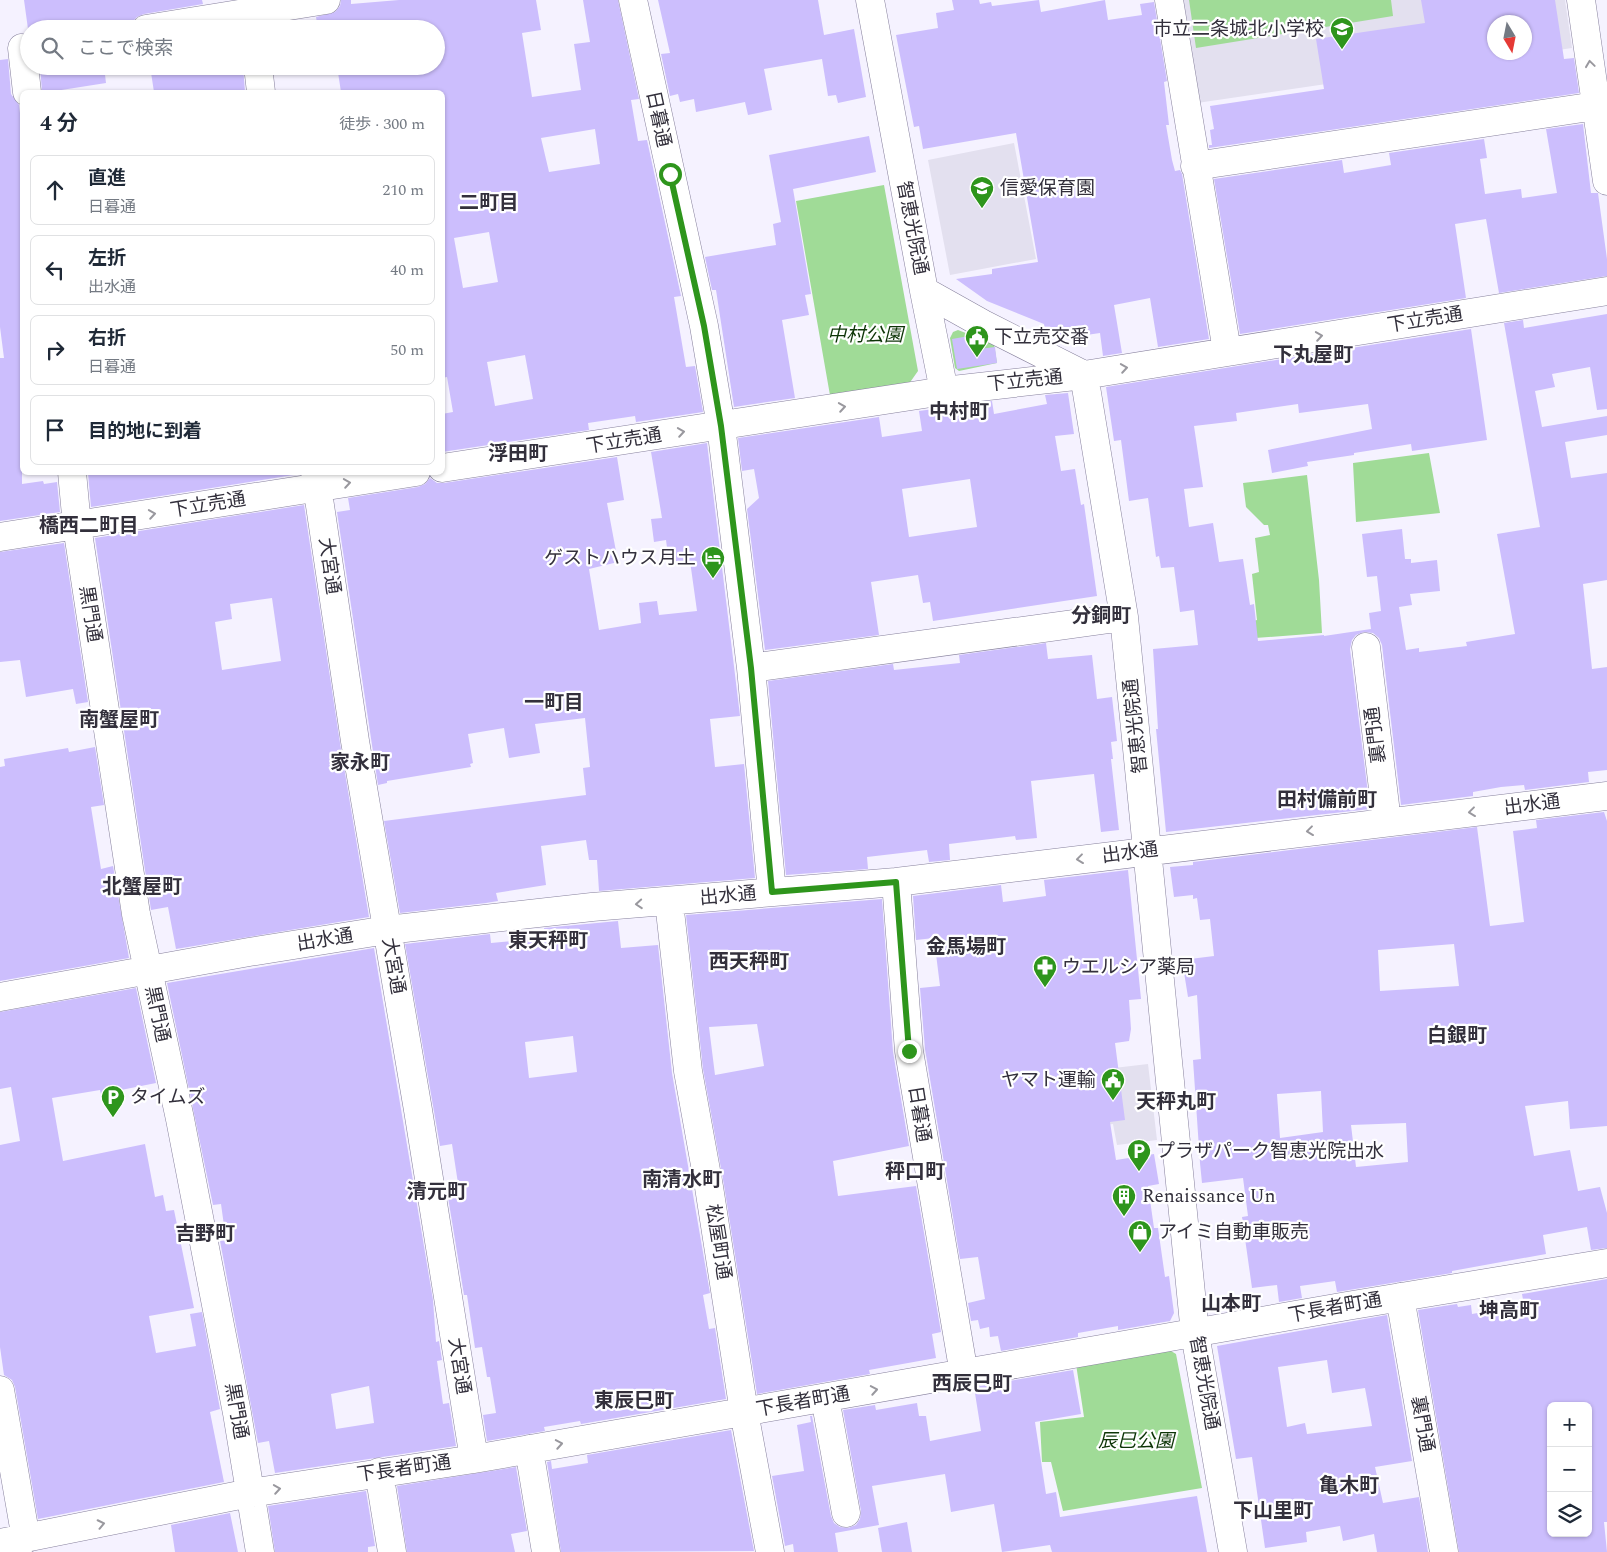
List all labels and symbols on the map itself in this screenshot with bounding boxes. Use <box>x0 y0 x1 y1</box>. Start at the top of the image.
place label: 市立二条城北小学校 <box>1153 15 1324 44</box>
north arrow <box>1487 15 1532 60</box>
school or university icon: 市立二条城北小学校 <box>1329 16 1355 50</box>
one-way arrow <box>1585 59 1596 67</box>
street label: 日暮通 <box>638 88 678 150</box>
route start <box>659 163 682 186</box>
place label: 信愛保育園 <box>1000 174 1095 203</box>
school or university icon: 信愛保育園 <box>969 175 995 209</box>
street label: 智恵光院通 <box>889 179 935 277</box>
district label: 二町目 <box>459 188 519 218</box>
street label: 下立売通 <box>1385 300 1465 340</box>
park label: 中村公園 <box>827 321 906 350</box>
place label: 下立売交番 <box>994 323 1089 352</box>
public building icon: 下立売交番 <box>964 324 990 358</box>
one-way arrow <box>1314 332 1323 342</box>
district label: 下丸屋町 <box>1273 340 1353 370</box>
street label: 下立売通 <box>986 363 1064 399</box>
one-way arrow <box>1119 364 1128 374</box>
district label: 中村町 <box>929 397 989 427</box>
one-way arrow <box>837 402 846 412</box>
street label: 下立売通 <box>584 421 664 461</box>
one-way arrow <box>677 427 685 438</box>
district label: 浮田町 <box>488 439 548 469</box>
one-way arrow <box>343 478 351 489</box>
street label: 下立売通 <box>168 485 248 525</box>
one-way arrow <box>148 509 156 520</box>
district label: 橋西二町目 <box>39 511 139 541</box>
street label: 大宮通 <box>311 536 347 596</box>
place label: ゲストハウス月土 <box>544 544 696 573</box>
hotel icon: ゲストハウス月土 <box>700 545 726 579</box>
street label: 黒門通 <box>71 584 109 644</box>
district label: 分銅町 <box>1071 601 1131 631</box>
street label: 智恵光院通 <box>1117 677 1155 775</box>
district label: 一町目 <box>524 688 584 718</box>
district label: 南蟹屋町 <box>79 705 159 735</box>
street label: 裏門通 <box>1358 705 1394 765</box>
district label: 家永町 <box>330 748 390 778</box>
district label: 田村備前町 <box>1277 785 1377 815</box>
street label: 出水通 <box>1502 787 1562 823</box>
one-way arrow <box>1467 806 1475 817</box>
one-way arrow <box>1306 825 1314 836</box>
street label: 出水通 <box>1100 835 1160 871</box>
one-way arrow <box>1075 853 1083 864</box>
district label: 北蟹屋町 <box>102 872 182 902</box>
street label: 出水通 <box>698 879 758 913</box>
one-way arrow <box>635 898 643 909</box>
street label: 出水通 <box>295 921 355 959</box>
district label: 東天秤町 <box>508 926 588 956</box>
district label: 金馬場町 <box>926 932 1006 962</box>
street label: 大宮通 <box>374 935 412 997</box>
district label: 西天秤町 <box>709 947 789 977</box>
place label: ウエルシア薬局 <box>1062 953 1195 982</box>
pharmacy icon: ウエルシア薬局 <box>1032 954 1058 988</box>
street label: 黒門通 <box>137 983 177 1045</box>
district label: 白銀町 <box>1427 1021 1487 1051</box>
route end <box>898 1040 921 1063</box>
place label: ヤマト運輸 <box>1001 1066 1096 1095</box>
public building icon: ヤマト運輸 <box>1100 1067 1126 1101</box>
place label: タイムズ <box>130 1083 206 1112</box>
parking icon: タイムズ <box>100 1084 126 1118</box>
street label: 日暮通 <box>900 1084 938 1144</box>
district label: 天秤丸町 <box>1136 1087 1216 1117</box>
place label: プラザパーク智恵光院出水 <box>1156 1137 1384 1166</box>
parking icon: プラザパーク智恵光院出水 <box>1126 1138 1152 1172</box>
district label: 秤口町 <box>885 1157 945 1187</box>
district label: 南清水町 <box>642 1165 722 1195</box>
district label: 清元町 <box>407 1177 467 1207</box>
place label: Renaissance Un <box>1142 1182 1276 1211</box>
building icon: Renaissance Un <box>1111 1183 1137 1217</box>
street label: 松屋町通 <box>698 1202 738 1282</box>
place label: アイミ自動車販売 <box>1158 1218 1309 1247</box>
district label: 吉野町 <box>175 1219 235 1249</box>
shop icon: アイミ自動車販売 <box>1127 1219 1153 1253</box>
street label: 下長者町通 <box>1286 1285 1384 1331</box>
district label: 山本町 <box>1201 1289 1261 1319</box>
district label: 坤高町 <box>1479 1296 1539 1326</box>
street label: 智恵光院通 <box>1181 1334 1227 1432</box>
street label: 大宮通 <box>440 1336 478 1396</box>
district label: 西辰巳町 <box>932 1369 1012 1399</box>
street label: 下長者町通 <box>754 1379 852 1425</box>
street label: 黒門通 <box>217 1380 255 1442</box>
one-way arrow <box>869 1385 878 1395</box>
district label: 東辰巳町 <box>594 1386 674 1416</box>
street label: 裏門通 <box>1403 1393 1441 1455</box>
park label: 辰巳公園 <box>1098 1427 1177 1456</box>
one-way arrow <box>554 1440 563 1450</box>
street label: 下長者町通 <box>355 1448 453 1490</box>
district label: 亀木町 <box>1319 1471 1379 1501</box>
one-way arrow <box>273 1484 281 1494</box>
district label: 下山里町 <box>1233 1496 1313 1526</box>
one-way arrow <box>96 1519 105 1530</box>

